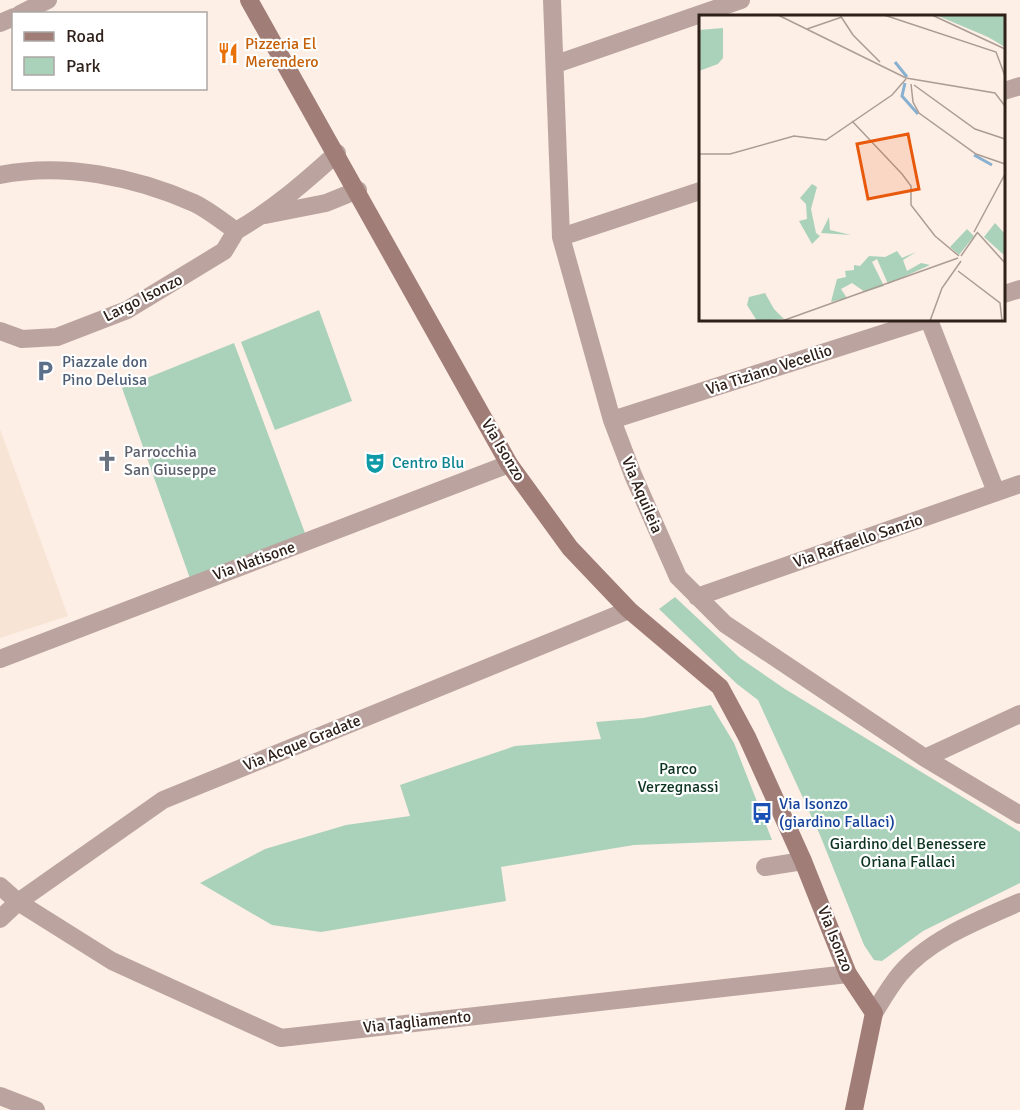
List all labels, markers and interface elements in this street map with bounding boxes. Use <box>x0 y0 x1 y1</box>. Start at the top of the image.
legend <box>12 12 207 90</box>
inset map <box>699 15 1005 321</box>
text: Road <box>66 25 105 47</box>
place label: Pizzeria El Merendero <box>245 34 319 72</box>
restaurant icon: Pizzeria El Merendero <box>216 41 240 65</box>
text: Park <box>66 55 101 77</box>
street label: Largo Isonzo <box>100 269 186 327</box>
street label: Via Tiziano Vecellio <box>704 340 834 400</box>
place label: Piazzale don Pino Deluisa <box>62 352 148 390</box>
parking icon: Piazzale don Pino Deluisa <box>33 359 57 383</box>
street label: Via Isonzo <box>477 415 529 485</box>
place label: Parrocchia San Giuseppe <box>124 442 217 480</box>
church icon: Parrocchia San Giuseppe <box>95 449 119 473</box>
theatre icon: Centro Blu <box>363 451 387 475</box>
place label: Centro Blu <box>392 453 464 473</box>
street label: Via Aquileia <box>617 454 667 536</box>
street label: Via Raffaello Sanzio <box>791 509 925 573</box>
street label: Via Natisone <box>210 537 298 585</box>
street label: Via Acque Gradate <box>240 710 364 776</box>
park label: Parco Verzegnassi <box>638 759 718 797</box>
place label: Via Isonzo (giardino Fallaci) <box>779 794 895 832</box>
bus stop icon: Via Isonzo (giardino Fallaci) <box>750 801 774 825</box>
park label: Giardino del Benessere Oriana Fallaci <box>830 834 986 872</box>
street label: Via Isonzo <box>813 903 857 975</box>
street label: Via Tagliamento <box>362 1006 472 1038</box>

